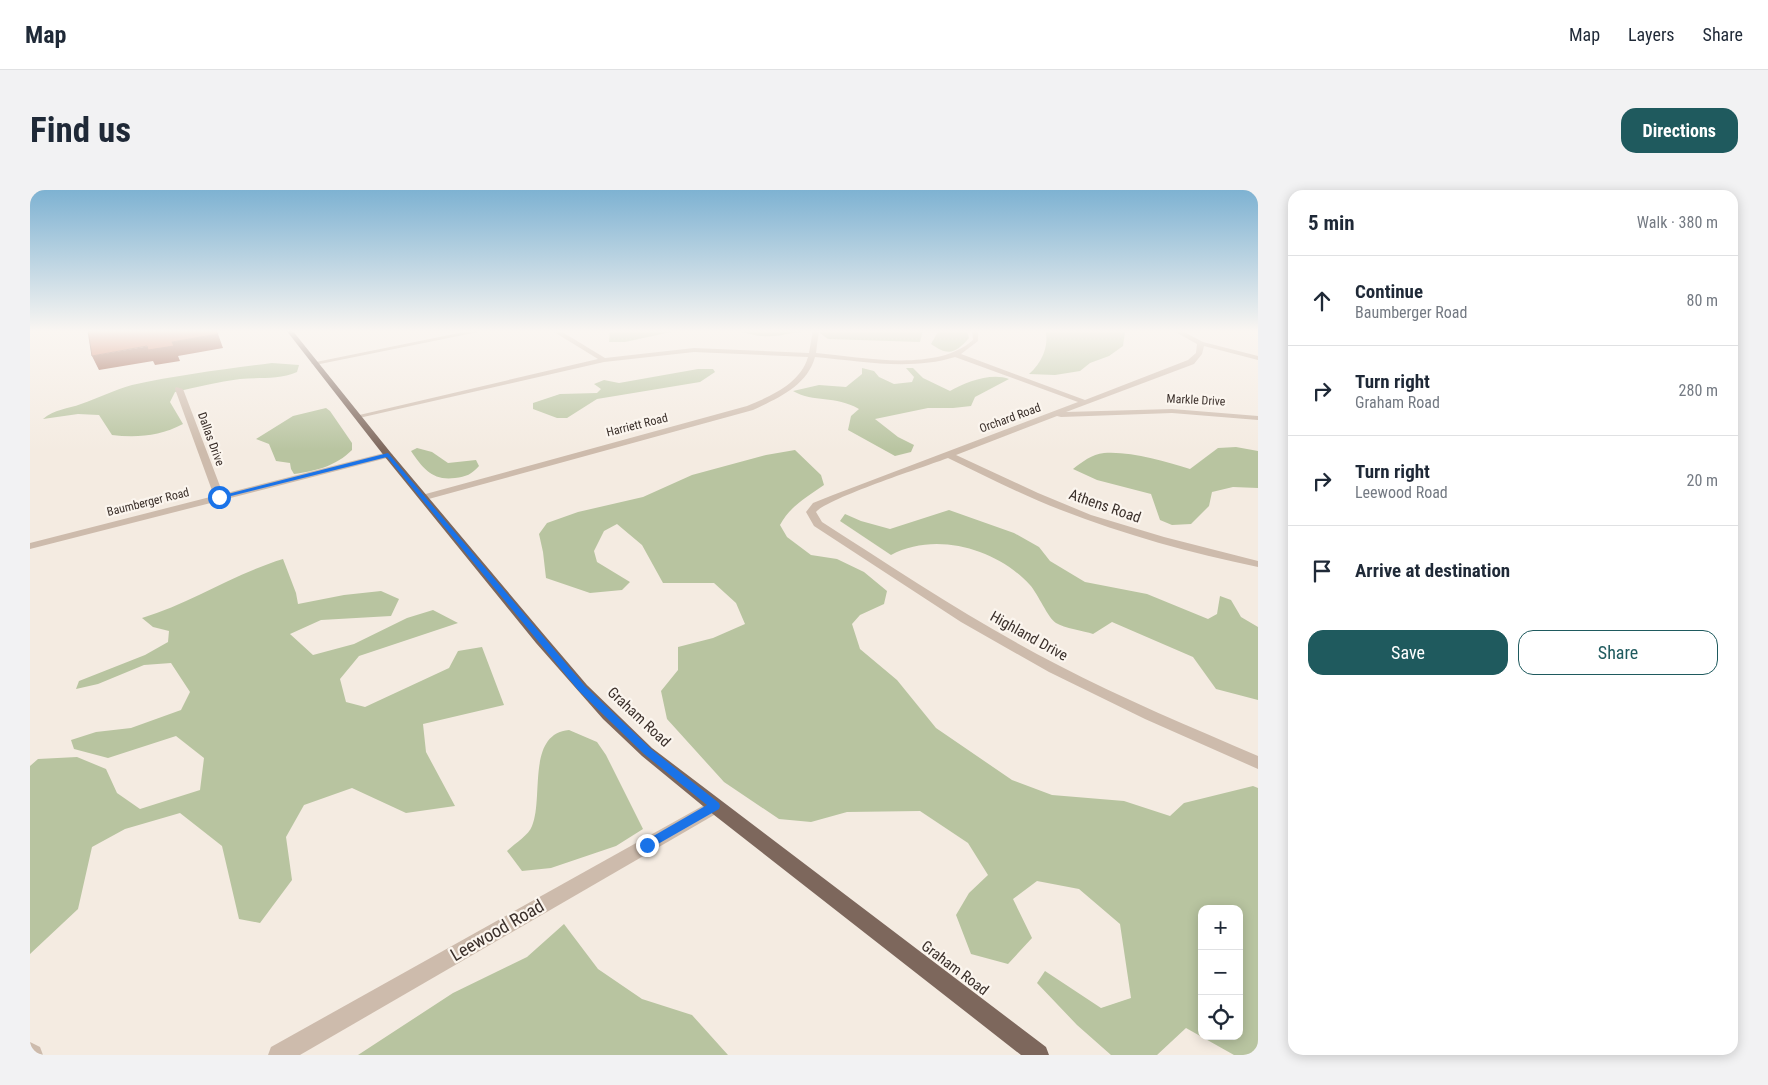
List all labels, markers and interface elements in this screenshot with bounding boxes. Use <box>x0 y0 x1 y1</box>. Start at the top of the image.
text: Map <box>25 21 66 49</box>
text: Map <box>1569 24 1600 45</box>
text: Layers <box>1628 24 1675 45</box>
text: Share <box>1703 24 1743 45</box>
button: Directions <box>1621 108 1738 153</box>
text: Find us <box>30 110 131 151</box>
text: 5 min <box>1308 211 1355 235</box>
text: Walk · 380 m <box>1637 213 1718 232</box>
text: Continue <box>1355 280 1423 303</box>
icon: ahead <box>1308 287 1336 315</box>
text: 80 m <box>1686 291 1718 310</box>
text: Baumberger Road <box>1355 303 1467 322</box>
text: Turn right <box>1355 370 1430 393</box>
icon: right <box>1308 377 1336 405</box>
text: 280 m <box>1679 381 1718 400</box>
street label: Markle Drive <box>1166 391 1226 409</box>
text: Graham Road <box>1355 393 1440 412</box>
street label: Orchard Road <box>977 400 1043 436</box>
street label: Dallas Drive <box>195 410 227 468</box>
street label: Harriett Road <box>605 411 669 439</box>
text: Turn right <box>1355 460 1430 483</box>
icon: right <box>1308 467 1336 495</box>
text: 20 m <box>1686 471 1718 490</box>
text: Leewood Road <box>1355 483 1448 502</box>
street label: Baumberger Road <box>105 485 191 519</box>
street label: Athens Road <box>1067 485 1143 527</box>
route start <box>208 486 231 509</box>
icon: arrive <box>1308 557 1336 585</box>
text: Arrive at destination <box>1355 559 1510 582</box>
street label: Highland Drive <box>987 607 1071 665</box>
button: Save <box>1308 630 1508 675</box>
button: Share <box>1518 630 1718 675</box>
street label: Graham Road <box>604 683 674 751</box>
route end <box>636 834 659 857</box>
street label: Leewood Road <box>447 895 547 965</box>
map controls <box>1198 905 1243 1040</box>
button: + <box>1198 905 1243 950</box>
street label: Graham Road <box>918 937 992 999</box>
button: − <box>1198 950 1243 995</box>
button: locate <box>1198 995 1243 1040</box>

